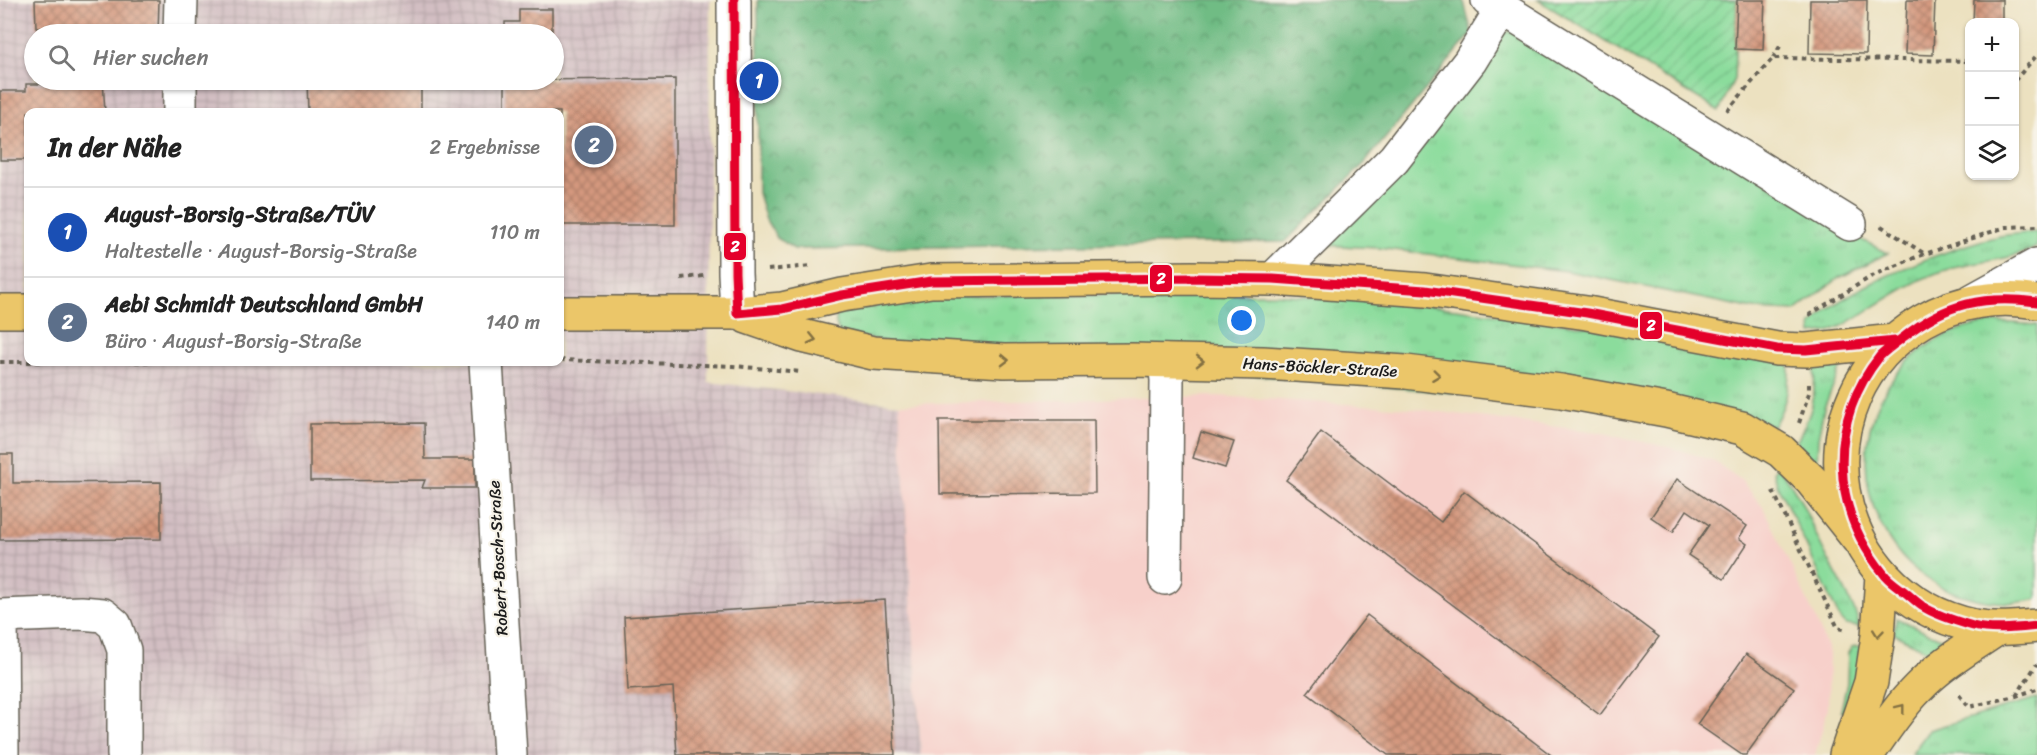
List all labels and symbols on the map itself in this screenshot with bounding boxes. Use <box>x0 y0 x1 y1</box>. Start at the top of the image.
pin: 1 <box>740 58 778 104</box>
pin: 2 <box>574 122 614 168</box>
line badge: 2 <box>723 232 747 261</box>
text: 2 <box>729 232 740 261</box>
line badge: 2 <box>1149 264 1173 293</box>
text: 2 <box>1155 264 1166 293</box>
your location <box>1227 306 1256 335</box>
line badge: 2 <box>1639 311 1663 340</box>
text: 2 <box>1645 311 1656 340</box>
one-way arrow <box>806 331 816 344</box>
street label: Hans-Böckler-Straße <box>1242 348 1398 386</box>
one-way arrow <box>1000 354 1009 367</box>
one-way arrow <box>1195 355 1204 368</box>
one-way arrow <box>1432 369 1441 381</box>
street label: Robert-Bosch-Straße <box>479 480 517 636</box>
one-way arrow <box>1872 628 1885 638</box>
one-way arrow <box>1894 704 1905 715</box>

